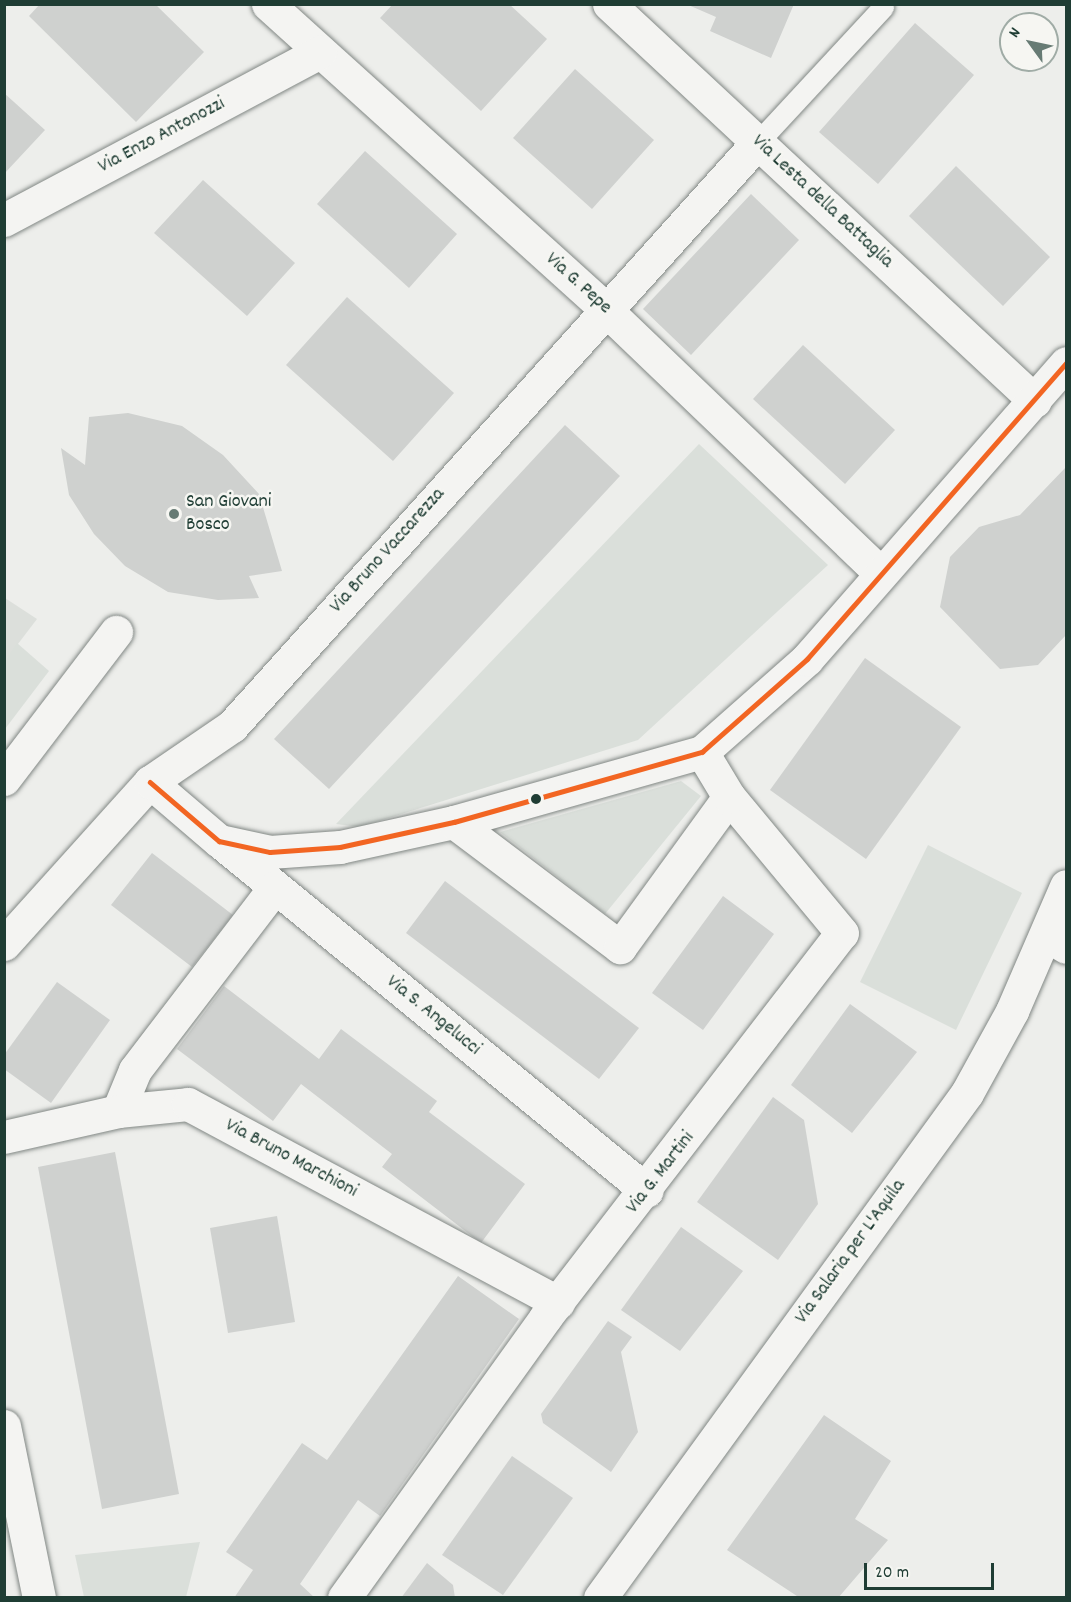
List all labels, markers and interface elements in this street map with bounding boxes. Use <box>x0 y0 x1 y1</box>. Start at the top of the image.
north arrow <box>999 12 1059 72</box>
text: N <box>1003 23 1027 43</box>
street label: Via Enzo Antonozzi <box>95 93 229 179</box>
street label: Via Lesta della Battaglia <box>746 130 898 274</box>
street label: Via G. Pepe <box>540 248 616 320</box>
street label: Via Bruno Vaccarezza <box>325 483 451 619</box>
place label: San Giovani Bosco <box>186 490 271 537</box>
marker: San Giovani Bosco <box>167 507 181 521</box>
unlabelled marker <box>530 793 542 805</box>
street label: Via S. Angelucci <box>381 971 485 1061</box>
street label: Via Bruno Marchioni <box>221 1114 361 1204</box>
street label: Via G. Martini <box>621 1127 701 1219</box>
street label: Via Salaria per L'Aquila <box>790 1175 912 1329</box>
scale bar <box>867 1551 998 1589</box>
text: 20 m <box>875 1561 909 1586</box>

